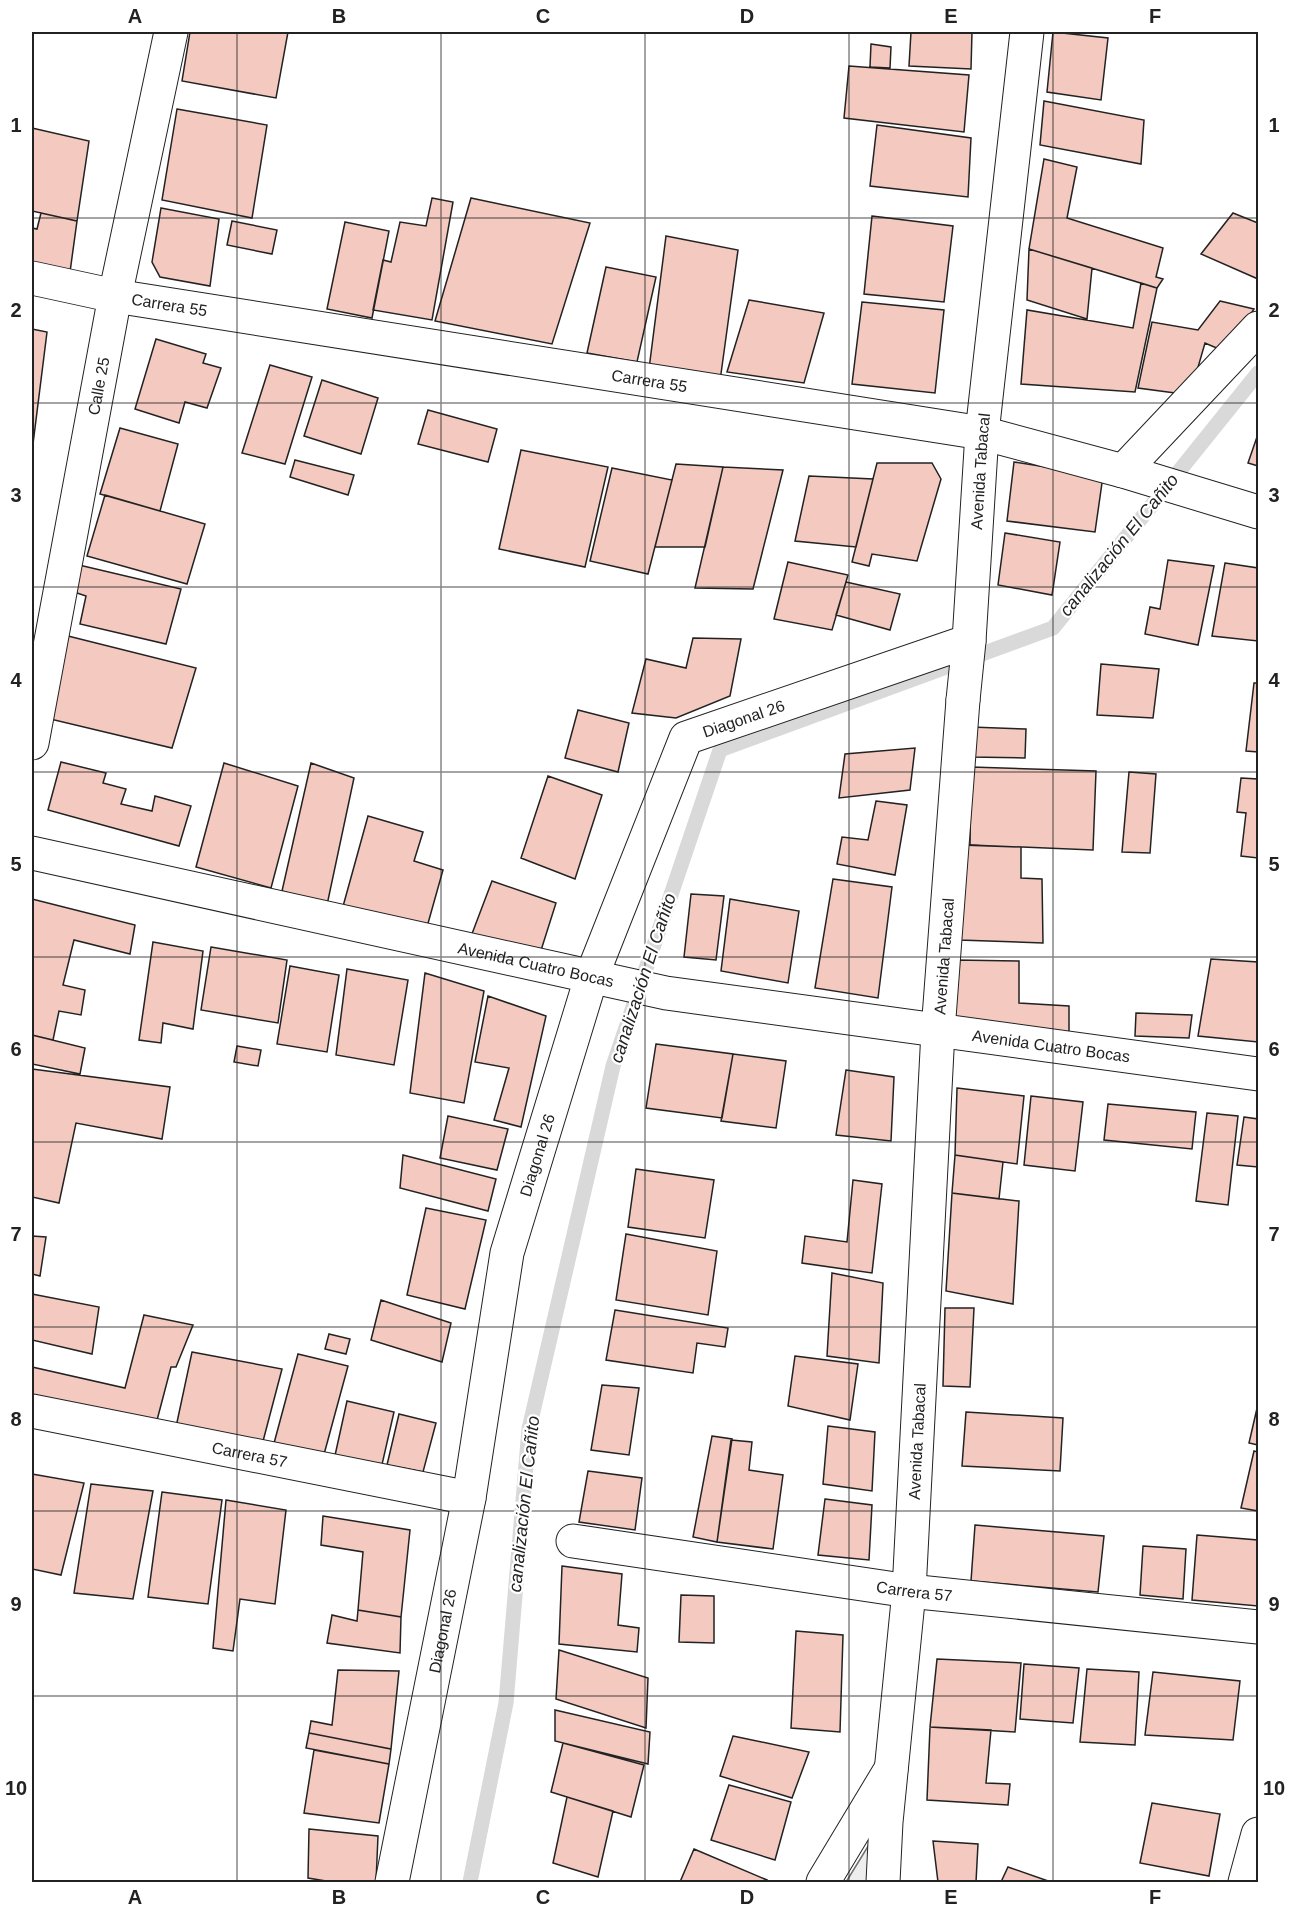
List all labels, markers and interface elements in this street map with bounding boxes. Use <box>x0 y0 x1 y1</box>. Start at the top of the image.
text: A <box>128 5 142 27</box>
text: B <box>332 5 346 27</box>
text: C <box>536 5 550 27</box>
text: D <box>740 5 754 27</box>
text: E <box>944 5 958 27</box>
text: F <box>1149 5 1161 27</box>
text: 1 <box>10 114 22 136</box>
text: 1 <box>1268 114 1280 136</box>
street label: Carrera 55 <box>130 291 209 319</box>
text: 2 <box>10 299 22 321</box>
text: 2 <box>1268 299 1280 321</box>
street label: Calle 25 <box>85 356 112 417</box>
street label: Carrera 55 <box>610 367 689 395</box>
street label: Avenida Tabacal <box>968 412 993 530</box>
water label: canalización El Cañito <box>1055 470 1183 620</box>
text: 3 <box>10 484 22 506</box>
text: 3 <box>1268 484 1280 506</box>
text: 4 <box>10 669 22 691</box>
text: 4 <box>1268 669 1280 691</box>
street label: Diagonal 26 <box>700 697 787 741</box>
text: 5 <box>10 853 22 875</box>
text: 5 <box>1268 853 1280 875</box>
water label: canalización El Cañito <box>606 891 680 1065</box>
street label: Avenida Tabacal <box>931 897 957 1015</box>
street label: Avenida Cuatro Bocas <box>456 939 615 990</box>
street label: Avenida Cuatro Bocas <box>971 1027 1131 1065</box>
text: 6 <box>10 1038 22 1060</box>
text: 6 <box>1268 1038 1280 1060</box>
street label: Diagonal 26 <box>517 1112 558 1199</box>
text: 7 <box>10 1223 22 1245</box>
text: 7 <box>1268 1223 1280 1245</box>
street label: Avenida Tabacal <box>906 1383 929 1500</box>
text: 8 <box>10 1408 22 1430</box>
text: 8 <box>1268 1408 1280 1430</box>
water label: canalización El Cañito <box>505 1415 543 1593</box>
street label: Carrera 57 <box>210 1439 289 1471</box>
street label: Carrera 57 <box>875 1578 953 1604</box>
street label: Diagonal 26 <box>426 1587 460 1675</box>
text: 9 <box>10 1593 22 1615</box>
text: 9 <box>1268 1593 1280 1615</box>
text: 10 <box>5 1777 27 1799</box>
text: 10 <box>1263 1777 1285 1799</box>
text: A <box>128 1886 142 1908</box>
text: B <box>332 1886 346 1908</box>
text: C <box>536 1886 550 1908</box>
text: D <box>740 1886 754 1908</box>
text: E <box>944 1886 958 1908</box>
text: F <box>1149 1886 1161 1908</box>

